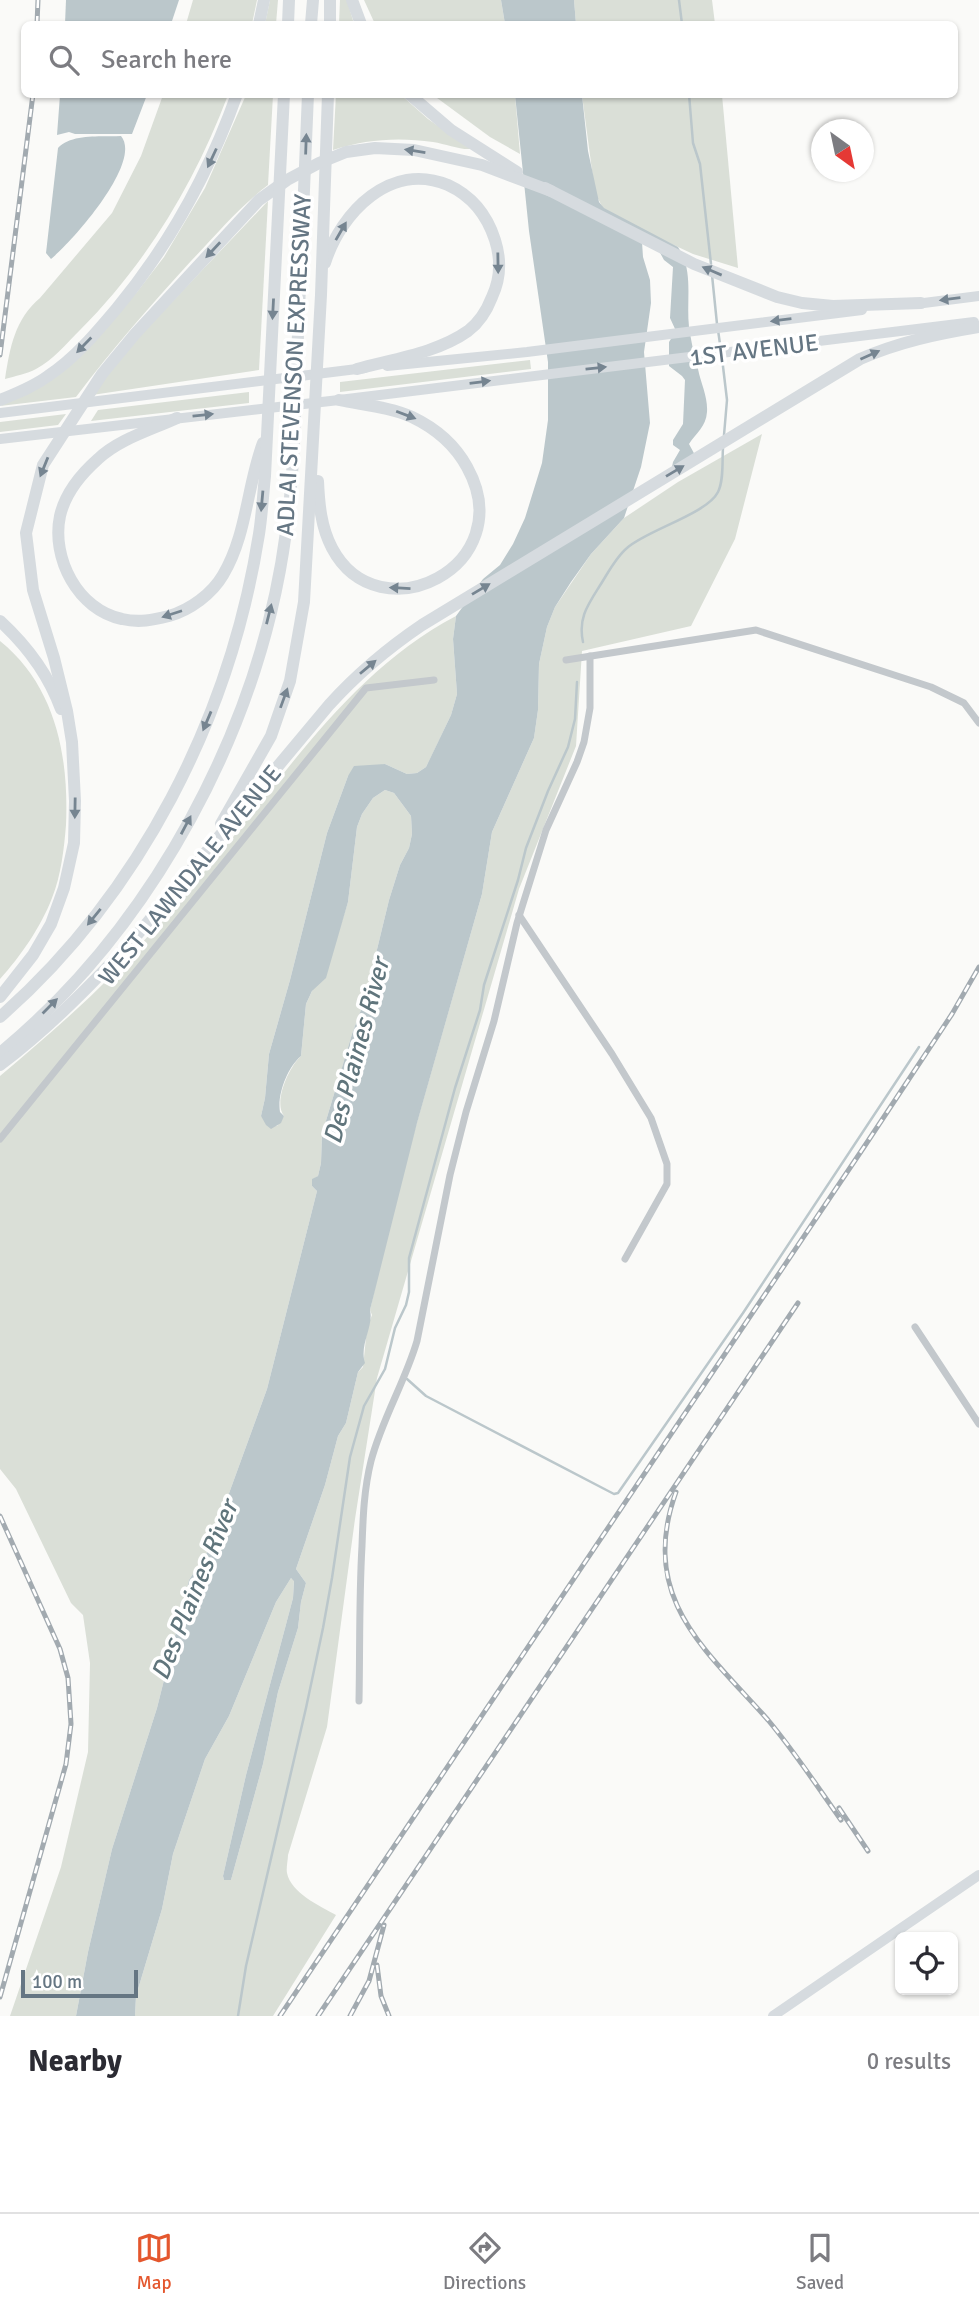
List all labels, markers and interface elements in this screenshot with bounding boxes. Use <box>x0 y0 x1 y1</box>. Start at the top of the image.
search box <box>21 21 958 98</box>
icon: search <box>45 41 83 79</box>
text: Search here <box>101 44 232 76</box>
north arrow <box>811 119 874 182</box>
one-way arrow <box>301 133 312 155</box>
one-way arrow <box>404 145 426 156</box>
one-way arrow <box>207 148 218 168</box>
street label: ADLAI STEVENSON EXPRESSWAY <box>270 193 318 537</box>
one-way arrow <box>335 221 347 240</box>
one-way arrow <box>205 241 221 259</box>
one-way arrow <box>492 252 504 274</box>
one-way arrow <box>702 265 722 277</box>
one-way arrow <box>939 294 961 305</box>
one-way arrow <box>268 299 279 321</box>
one-way arrow <box>769 314 791 325</box>
street label: 1ST AVENUE <box>688 327 820 373</box>
one-way arrow <box>76 336 93 353</box>
one-way arrow <box>860 349 880 361</box>
one-way arrow <box>585 363 607 374</box>
one-way arrow <box>469 376 491 387</box>
one-way arrow <box>192 410 214 421</box>
one-way arrow <box>395 410 416 421</box>
one-way arrow <box>38 457 49 478</box>
one-way arrow <box>666 465 685 478</box>
one-way arrow <box>257 490 268 512</box>
one-way arrow <box>388 582 410 593</box>
one-way arrow <box>471 583 490 596</box>
one-way arrow <box>264 603 275 625</box>
one-way arrow <box>162 610 183 620</box>
one-way arrow <box>358 659 376 674</box>
one-way arrow <box>279 687 290 708</box>
one-way arrow <box>201 710 212 731</box>
street label: WEST LAWNDALE AVENUE <box>92 759 288 991</box>
one-way arrow <box>69 798 80 820</box>
one-way arrow <box>180 815 192 835</box>
one-way arrow <box>87 908 102 926</box>
water label: Des Plaines River <box>317 952 398 1147</box>
one-way arrow <box>41 999 58 1015</box>
water label: Des Plaines River <box>144 1493 247 1685</box>
map controls <box>895 1932 958 1995</box>
button: locate <box>895 1932 958 1995</box>
scale bar <box>21 1967 138 1999</box>
text: 100 m <box>32 1970 82 1994</box>
text: Nearby <box>28 2043 122 2080</box>
text: 0 results <box>867 2047 951 2076</box>
tab: Map <box>135 2229 173 2295</box>
tab: Directions <box>443 2229 526 2295</box>
tab: Saved <box>796 2229 844 2295</box>

